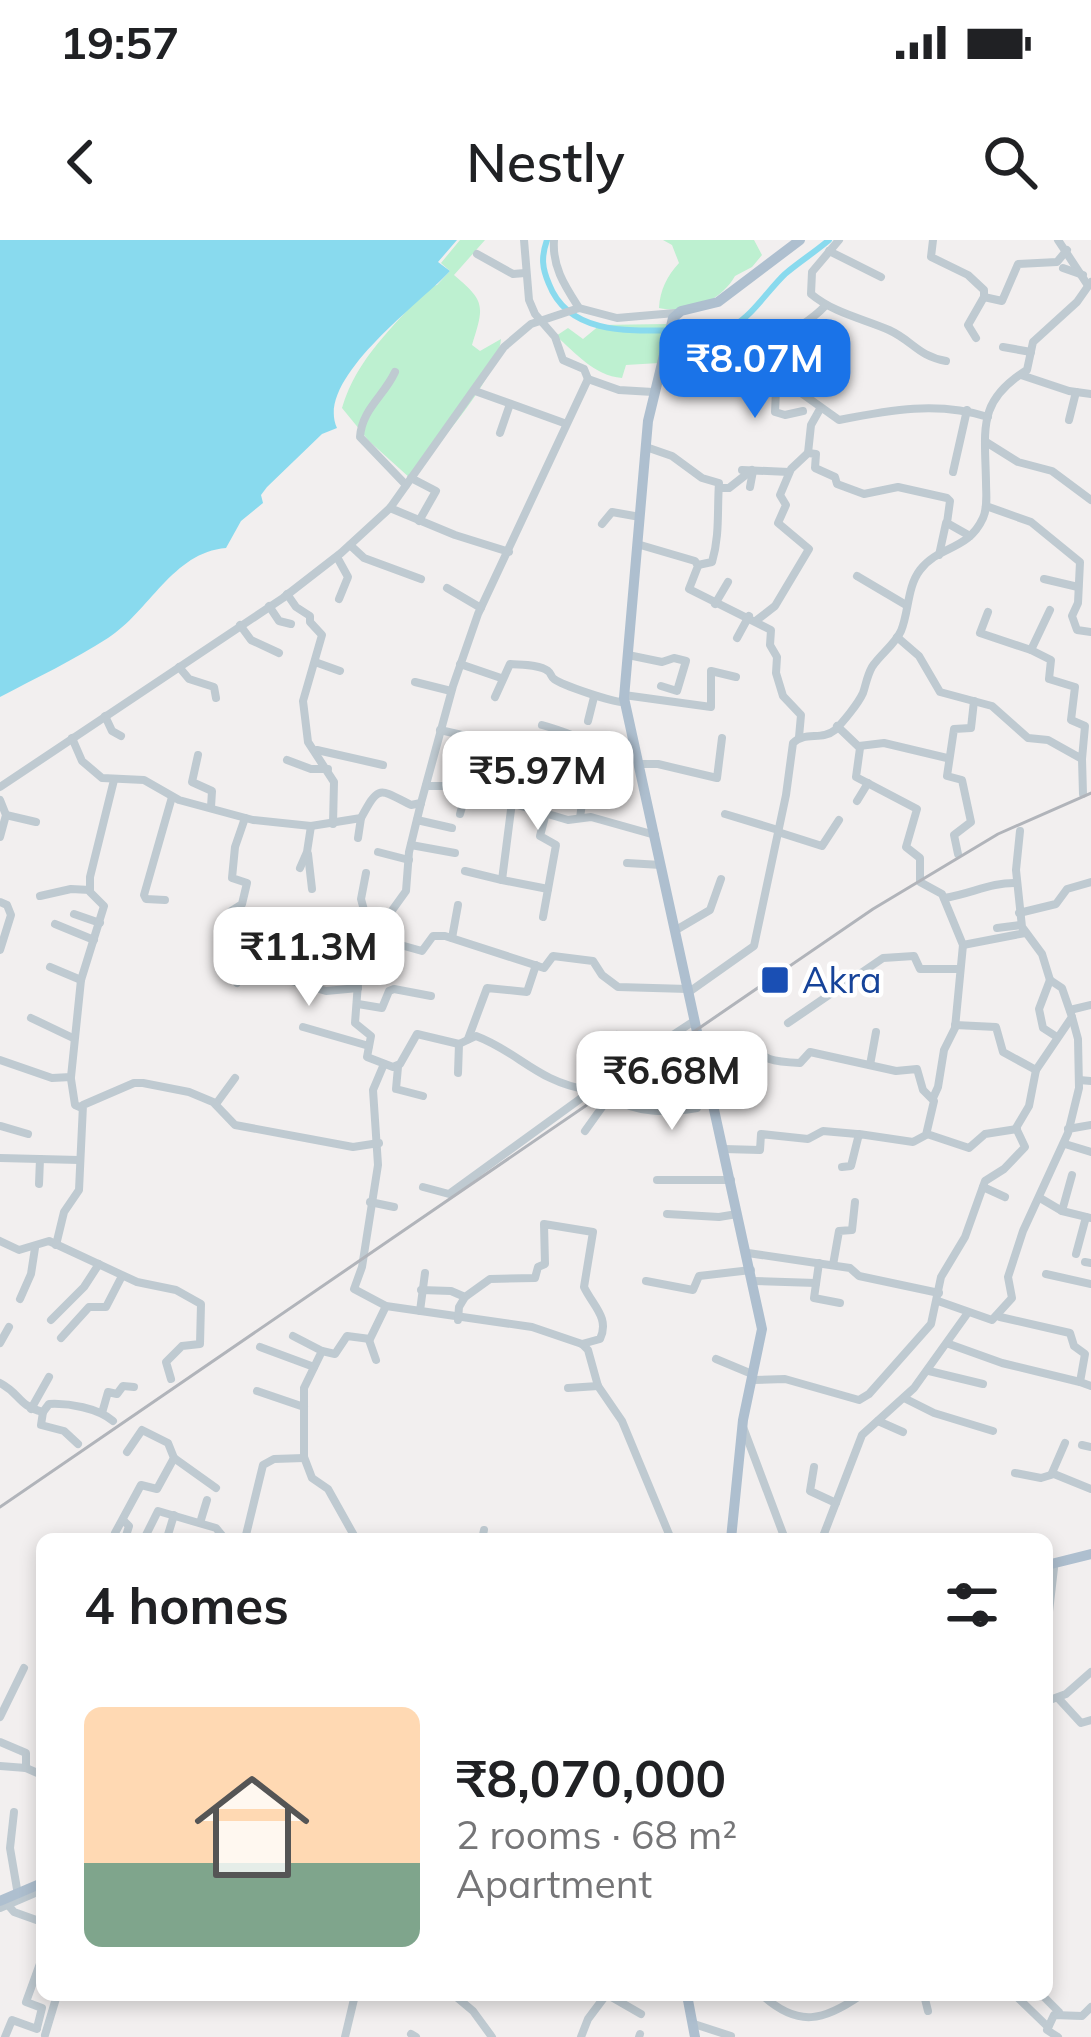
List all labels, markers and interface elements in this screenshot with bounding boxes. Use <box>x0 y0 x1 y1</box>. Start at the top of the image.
text: 19:57 <box>60 14 179 70</box>
text: Nestly <box>466 128 625 196</box>
icon: back <box>48 129 114 195</box>
icon: search <box>977 129 1043 195</box>
pin: ₹8.07M <box>657 319 853 421</box>
text: ₹8.07M <box>686 333 824 382</box>
pin: ₹5.97M <box>440 731 636 833</box>
text: ₹5.97M <box>469 745 607 794</box>
pin: ₹11.3M <box>211 907 407 1009</box>
text: ₹11.3M <box>240 921 378 970</box>
place label: Akra <box>802 957 882 1002</box>
marker: Akra <box>759 964 791 996</box>
pin: ₹6.68M <box>574 1031 770 1133</box>
text: ₹6.68M <box>603 1045 741 1094</box>
icon: filters <box>939 1572 1005 1638</box>
text: 4 homes <box>84 1573 289 1637</box>
text: ₹8,070,000 <box>456 1746 726 1810</box>
icon: home <box>180 1755 324 1899</box>
text: 2 rooms · 68 m² <box>456 1810 737 1859</box>
text: Apartment <box>456 1859 652 1908</box>

